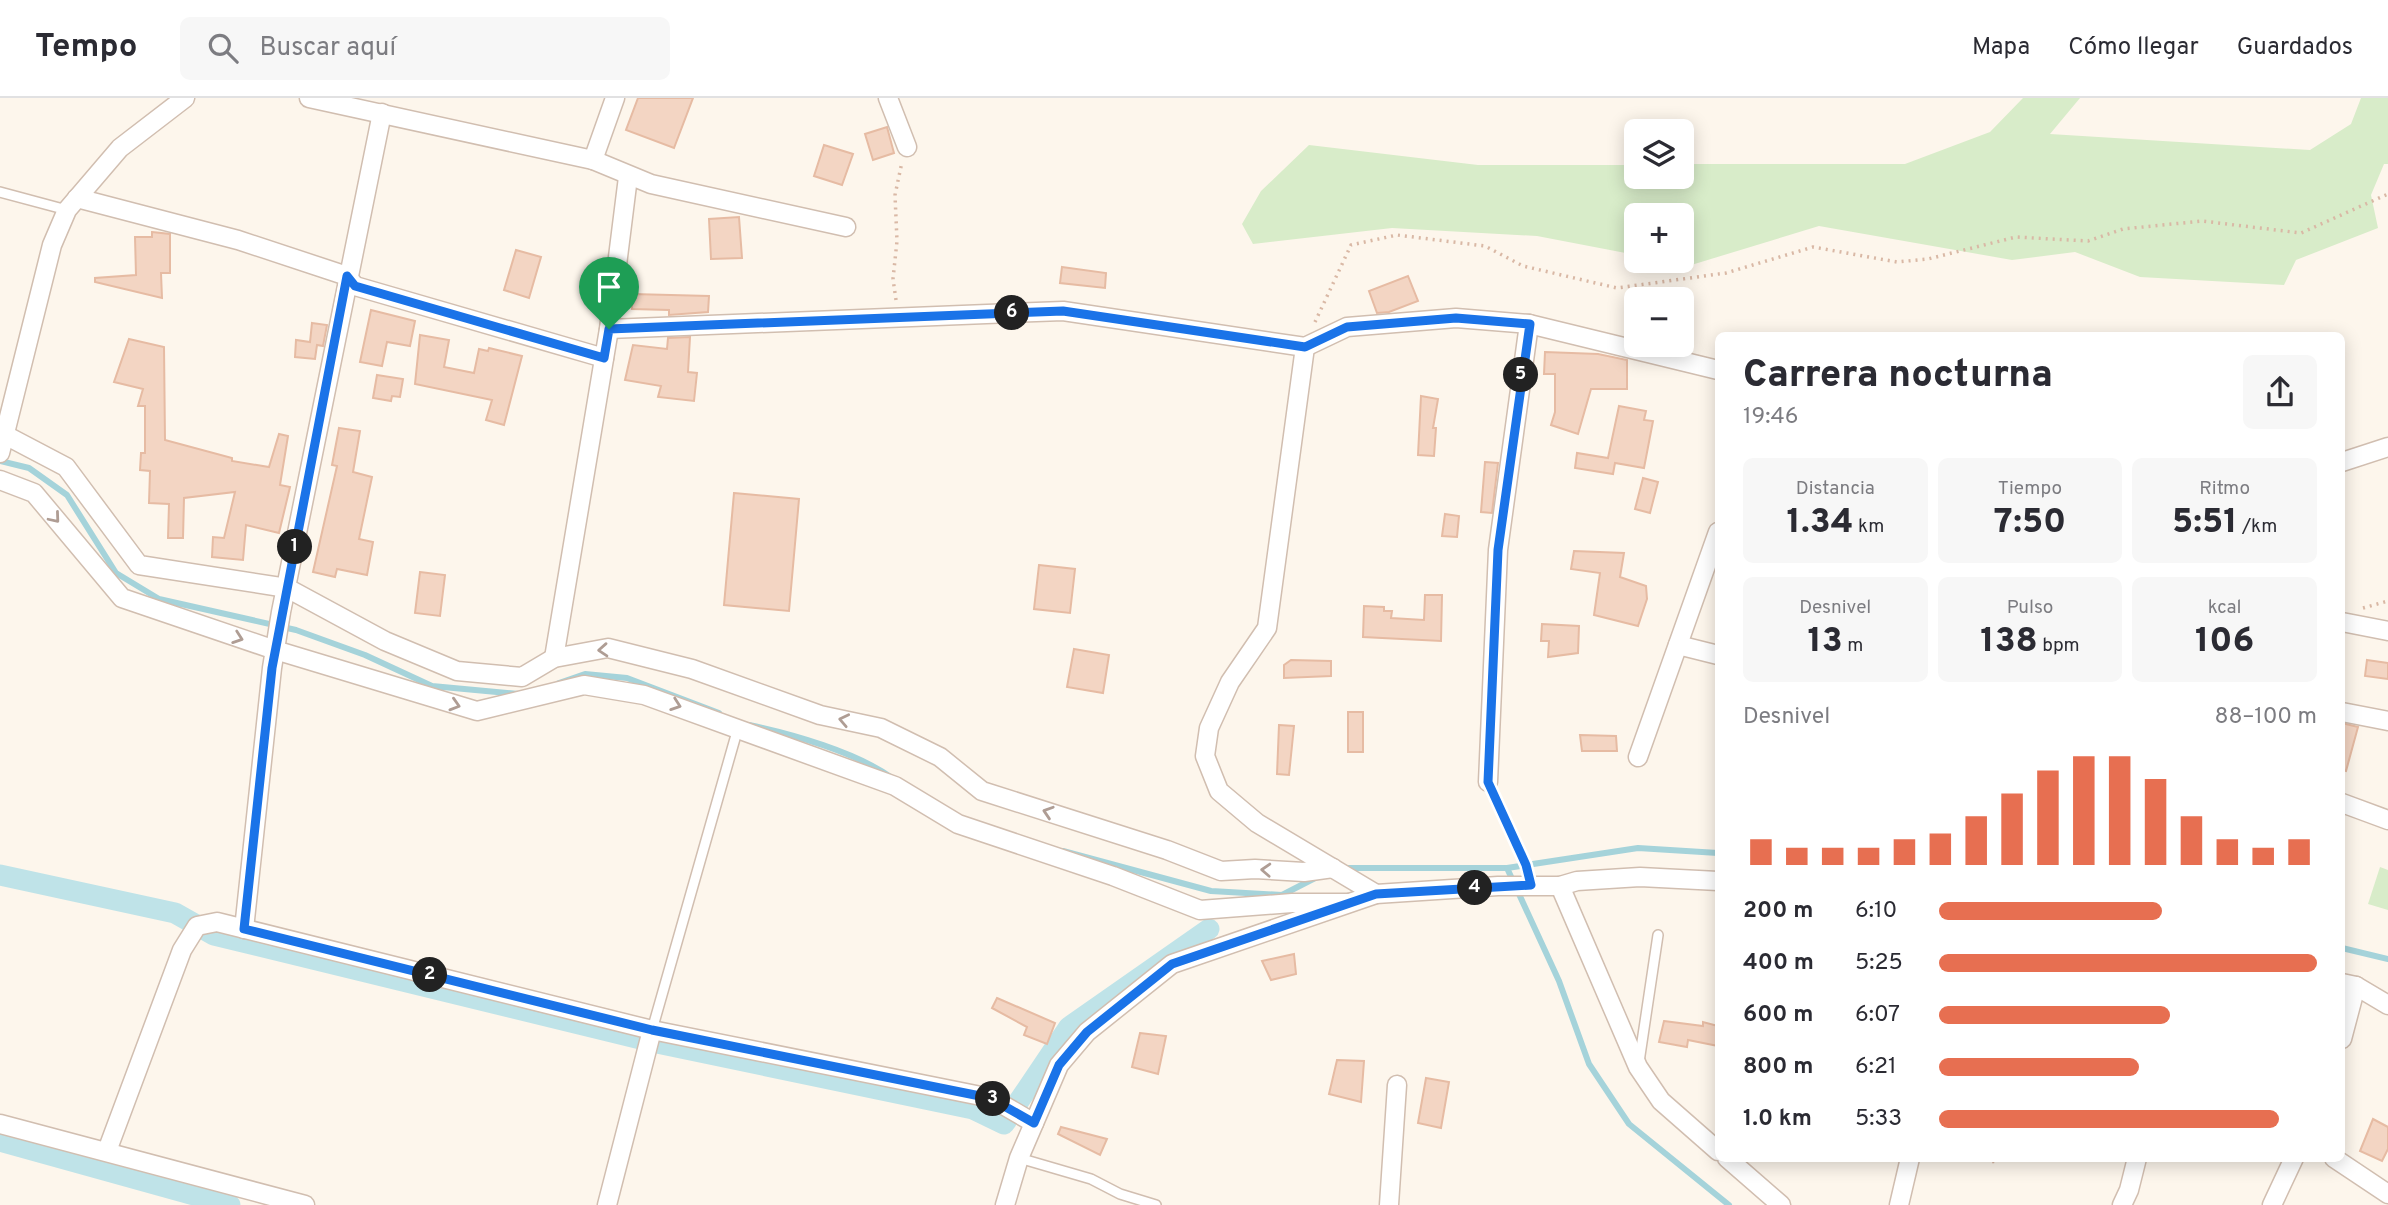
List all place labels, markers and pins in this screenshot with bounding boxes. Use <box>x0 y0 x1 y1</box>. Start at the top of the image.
pin <box>579 257 639 329</box>
pin: 6 <box>995 296 1030 330</box>
pin: 5 <box>1504 358 1538 392</box>
pin: 1 <box>278 530 312 564</box>
pin: 4 <box>1458 870 1492 906</box>
pin: 2 <box>412 958 448 992</box>
pin: 3 <box>976 1082 1010 1116</box>

